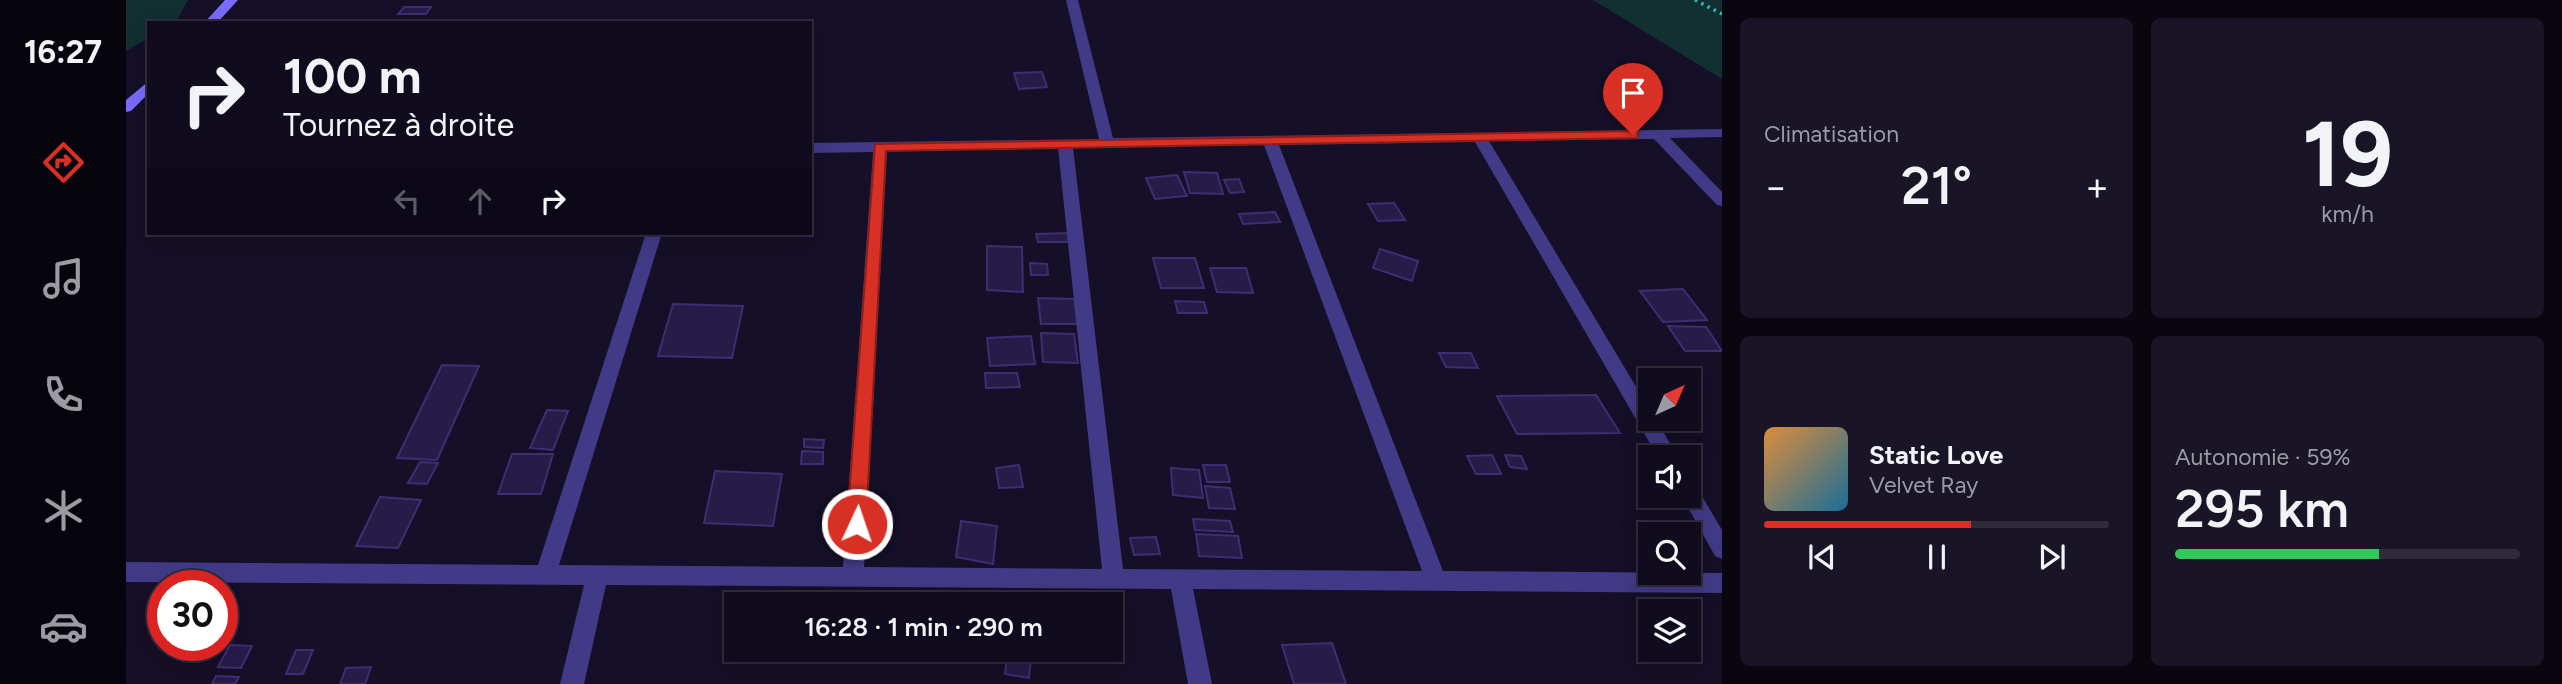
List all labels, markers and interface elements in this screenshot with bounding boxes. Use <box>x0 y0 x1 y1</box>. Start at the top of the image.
text: 16:27 <box>24 33 102 71</box>
text: 100 m <box>283 46 422 105</box>
icon: right <box>168 49 259 140</box>
pin <box>1603 63 1663 135</box>
icon: arrive <box>1614 74 1652 112</box>
text: 19 <box>2302 100 2393 209</box>
text: Tournez à droite <box>283 106 514 144</box>
text: Climatisation <box>1764 120 1899 148</box>
icon: directions <box>39 138 88 187</box>
text: 21° <box>1901 155 1972 217</box>
text: − <box>1764 164 1788 210</box>
text: + <box>2085 164 2109 210</box>
icon: left <box>388 182 426 220</box>
icon: ahead <box>461 182 499 220</box>
icon: right <box>534 182 572 220</box>
text: km/h <box>2321 200 2374 228</box>
icon: music <box>39 254 88 303</box>
north arrow <box>1638 368 1701 430</box>
map controls <box>1638 368 1701 662</box>
icon: phone <box>39 370 88 419</box>
text: Static Love <box>1869 439 2003 471</box>
text: Autonomie · 59% <box>2175 443 2351 471</box>
button: sound <box>1638 445 1701 508</box>
text: Velvet Ray <box>1869 471 1978 499</box>
text: 295 km <box>2175 478 2349 540</box>
icon: climate <box>39 486 88 535</box>
position arrow <box>820 487 894 561</box>
button: search <box>1638 522 1701 585</box>
icon: previous <box>1803 538 1841 576</box>
icon: pause <box>1918 538 1956 576</box>
icon: next <box>2033 538 2071 576</box>
speed limit sign: 30 <box>147 570 238 661</box>
button: layers <box>1638 599 1701 662</box>
icon: car <box>39 602 88 651</box>
text: 16:28 · 1 min · 290 m <box>804 611 1043 643</box>

